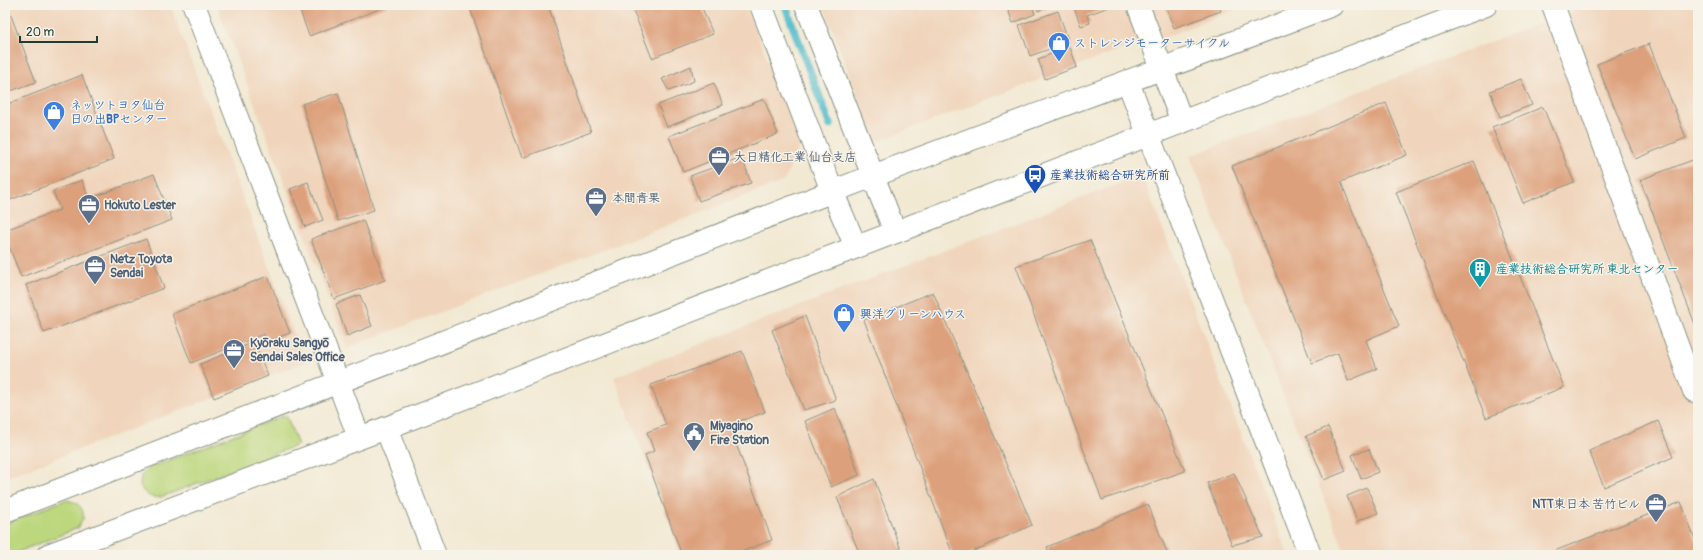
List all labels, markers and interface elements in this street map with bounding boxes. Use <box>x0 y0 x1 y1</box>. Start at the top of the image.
scale bar <box>20 18 97 44</box>
text: 20 m <box>26 25 55 40</box>
shop icon: ストレンジモーターサイクル <box>1046 30 1072 63</box>
place label: ストレンジモーターサイクル <box>1074 36 1230 51</box>
place label: ネッツトヨタ仙台 日の出BPセンター <box>70 98 167 127</box>
shop icon: ネッツトヨタ仙台 日の出BPセンター <box>41 99 67 132</box>
office icon: 大日精化工業 仙台支店 <box>706 144 732 177</box>
place label: 大日精化工業 仙台支店 <box>734 150 857 165</box>
bus stop icon: 産業技術総合研究所前 <box>1022 162 1048 195</box>
place label: 産業技術総合研究所前 <box>1050 168 1170 183</box>
office icon: 本間青果 <box>583 185 609 218</box>
place label: 本間青果 <box>612 191 660 206</box>
office icon: Hokuto Lester <box>76 192 102 225</box>
place label: Hokuto Lester <box>104 198 177 213</box>
place label: Netz Toyota Sendai <box>110 252 173 281</box>
office icon: Netz Toyota Sendai <box>82 253 108 286</box>
building icon: 産業技術総合研究所 東北センター <box>1467 256 1493 289</box>
place label: 産業技術総合研究所 東北センター <box>1496 262 1679 277</box>
shop icon: 興洋グリーンハウス <box>831 301 857 334</box>
place label: 興洋グリーンハウス <box>860 307 966 322</box>
place label: Kyōraku Sangyō Sendai Sales Office <box>250 336 346 365</box>
office icon: Kyōraku Sangyō Sendai Sales Office <box>221 337 247 370</box>
place label: Miyagino Fire Station <box>710 419 769 448</box>
public building icon: Miyagino Fire Station <box>681 420 707 453</box>
office icon: NTT東日本 苦竹ビル <box>1643 491 1669 524</box>
place label: NTT東日本 苦竹ビル <box>1532 497 1640 512</box>

